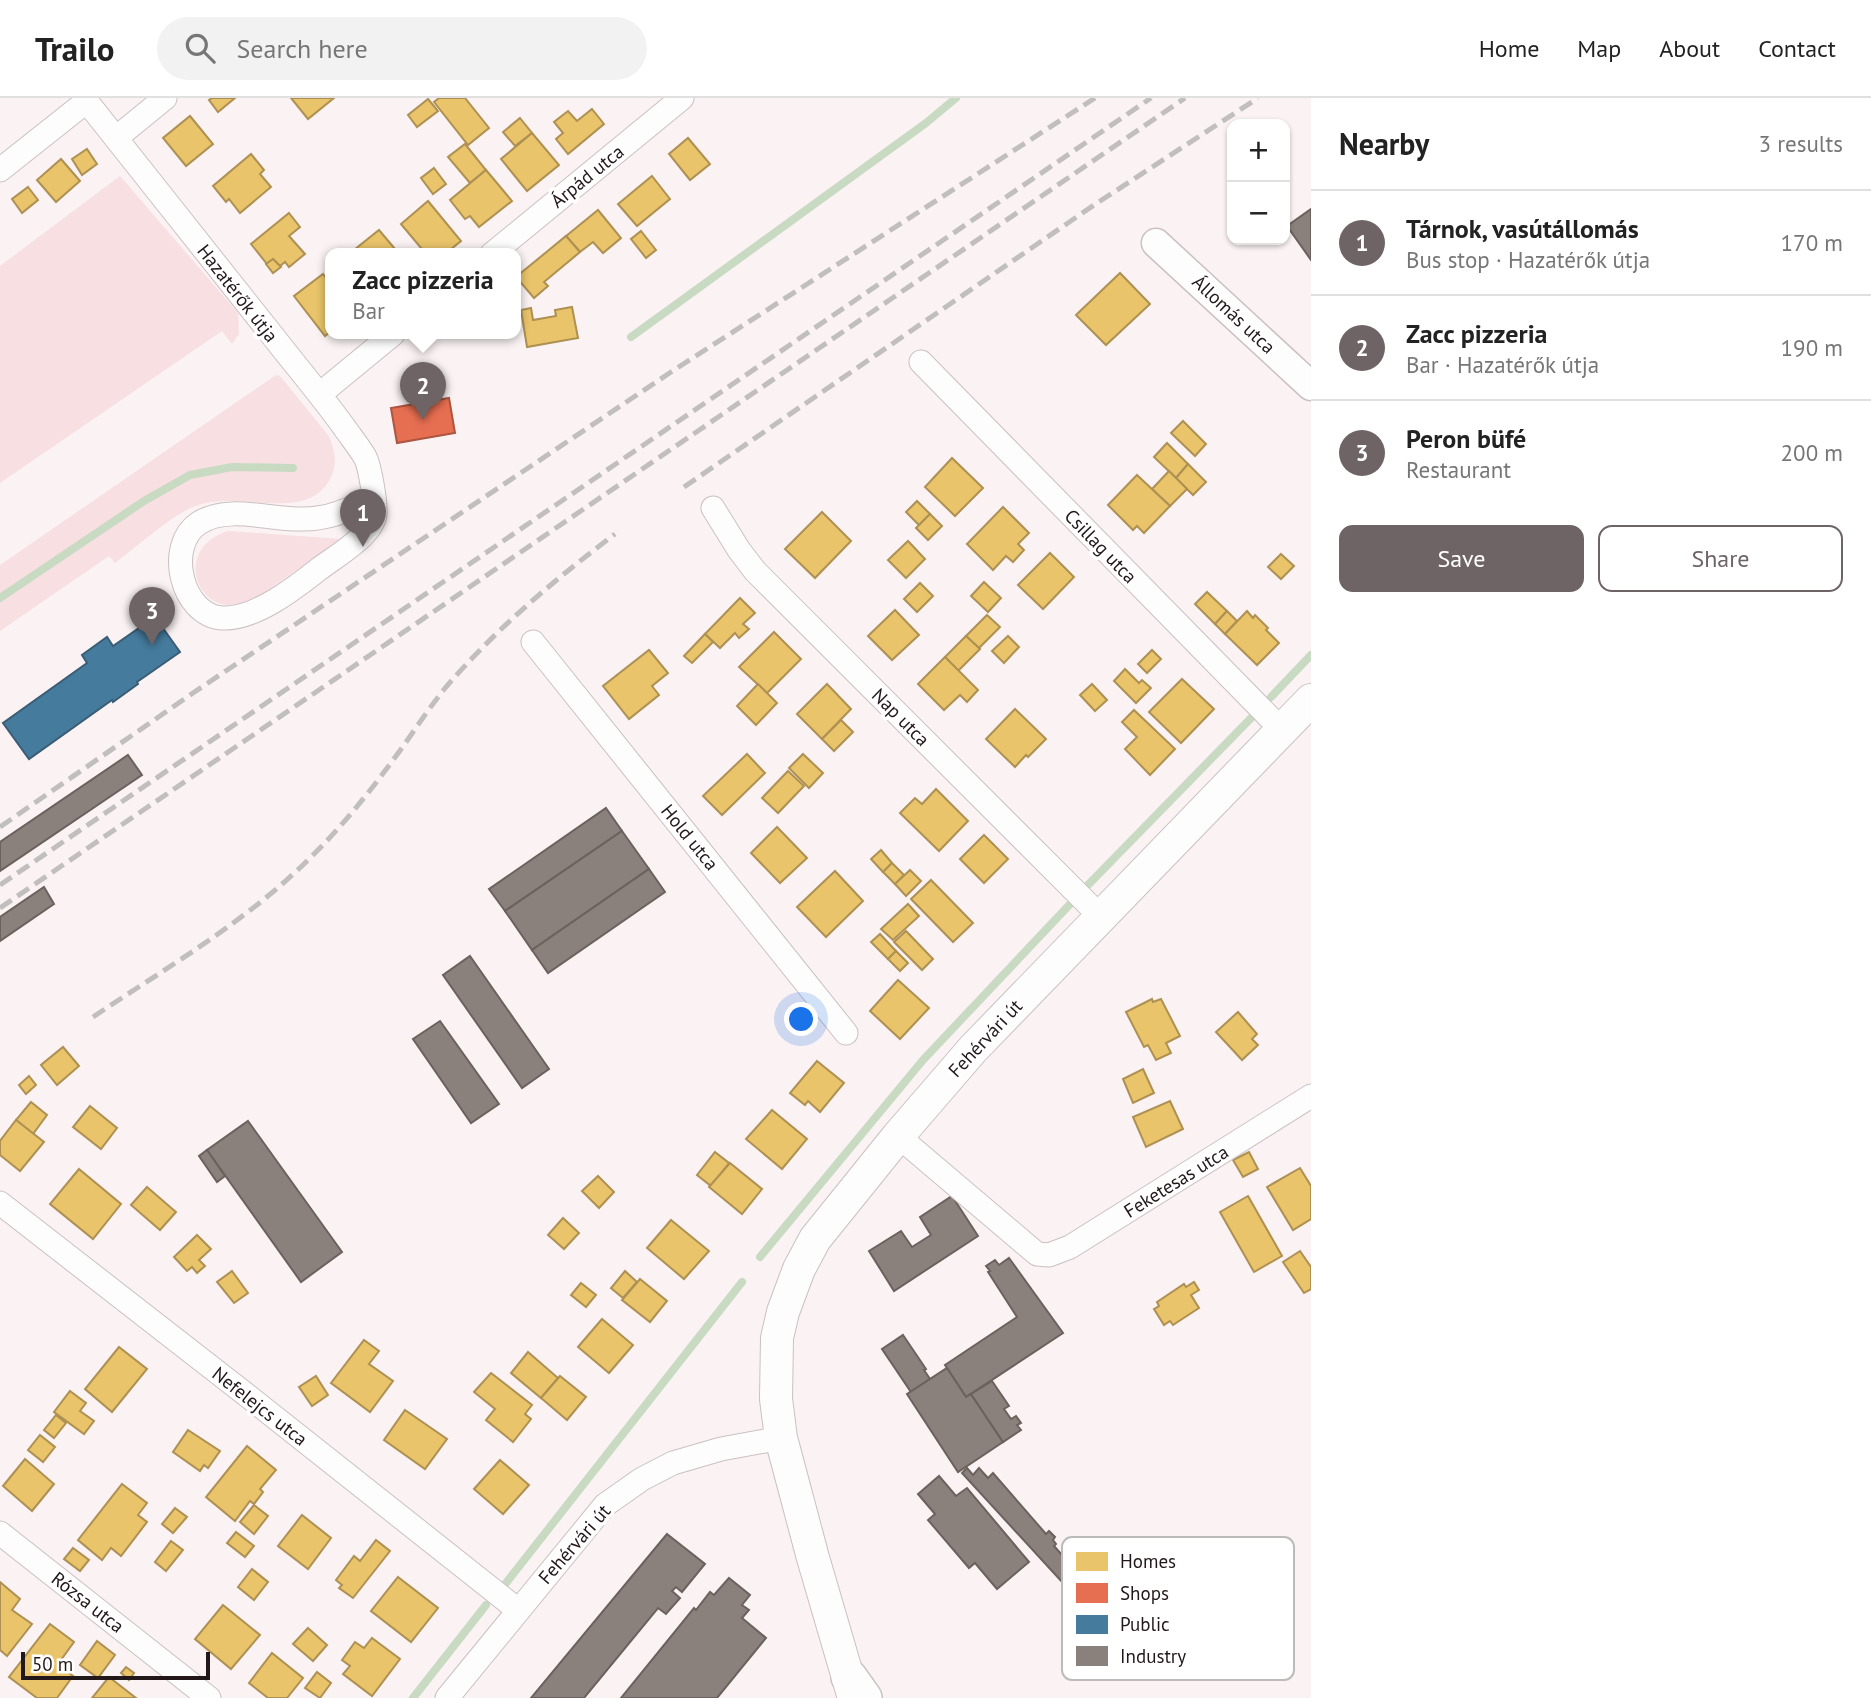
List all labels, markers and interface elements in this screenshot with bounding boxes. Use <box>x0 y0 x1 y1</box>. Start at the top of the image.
search box <box>157 17 647 80</box>
text: Trailo <box>35 27 115 70</box>
icon: search <box>181 29 219 67</box>
text: Search here <box>237 32 368 65</box>
text: Home <box>1479 33 1539 64</box>
text: Map <box>1577 33 1621 64</box>
text: About <box>1659 33 1720 64</box>
text: Contact <box>1758 33 1836 64</box>
map controls <box>1227 119 1290 245</box>
button: + <box>1227 119 1290 182</box>
text: Nearby <box>1339 124 1429 163</box>
text: 3 results <box>1759 129 1843 158</box>
street label: Árpád utca <box>546 139 628 213</box>
button: − <box>1227 182 1290 245</box>
text: Tárnok, vasútállomás <box>1406 212 1639 245</box>
text: 1 <box>1355 228 1369 257</box>
text: 170 m <box>1781 228 1843 257</box>
street label: Hazatérők útja <box>192 239 284 347</box>
text: Bus stop · Hazatérők útja <box>1406 245 1650 274</box>
popup <box>325 248 521 339</box>
text: Zacc pizzeria <box>352 263 494 296</box>
street label: Állomás utca <box>1187 269 1281 359</box>
text: Bar <box>352 296 385 325</box>
text: Zacc pizzeria <box>1406 317 1548 350</box>
text: 2 <box>1355 333 1369 362</box>
text: 190 m <box>1781 333 1843 362</box>
text: Bar · Hazatérők útja <box>1406 350 1599 379</box>
pin: 2 <box>400 362 446 420</box>
text: Peron büfé <box>1406 422 1526 455</box>
text: 3 <box>1355 438 1369 467</box>
text: 200 m <box>1781 438 1843 467</box>
text: Restaurant <box>1406 455 1511 484</box>
pin: 1 <box>340 489 386 547</box>
street label: Csillag utca <box>1060 504 1142 588</box>
button: Save <box>1339 525 1584 592</box>
button: Share <box>1598 525 1843 592</box>
pin: 3 <box>129 587 175 645</box>
street label: Nap utca <box>867 683 935 751</box>
street label: Hold utca <box>656 799 724 875</box>
street label: Fehérvári út <box>943 994 1028 1082</box>
your location <box>784 1002 818 1036</box>
street label: Feketesas utca <box>1119 1139 1233 1223</box>
street label: Nefelejcs utca <box>208 1361 312 1451</box>
street label: Fehérvári út <box>533 1499 616 1589</box>
legend <box>1062 1537 1294 1680</box>
text: Homes <box>1120 1549 1176 1573</box>
street label: Rózsa utca <box>47 1566 129 1638</box>
text: Shops <box>1120 1581 1169 1605</box>
text: Public <box>1120 1612 1170 1636</box>
text: Industry <box>1120 1644 1186 1668</box>
scale bar <box>21 1649 210 1681</box>
text: 50 m <box>32 1652 73 1676</box>

